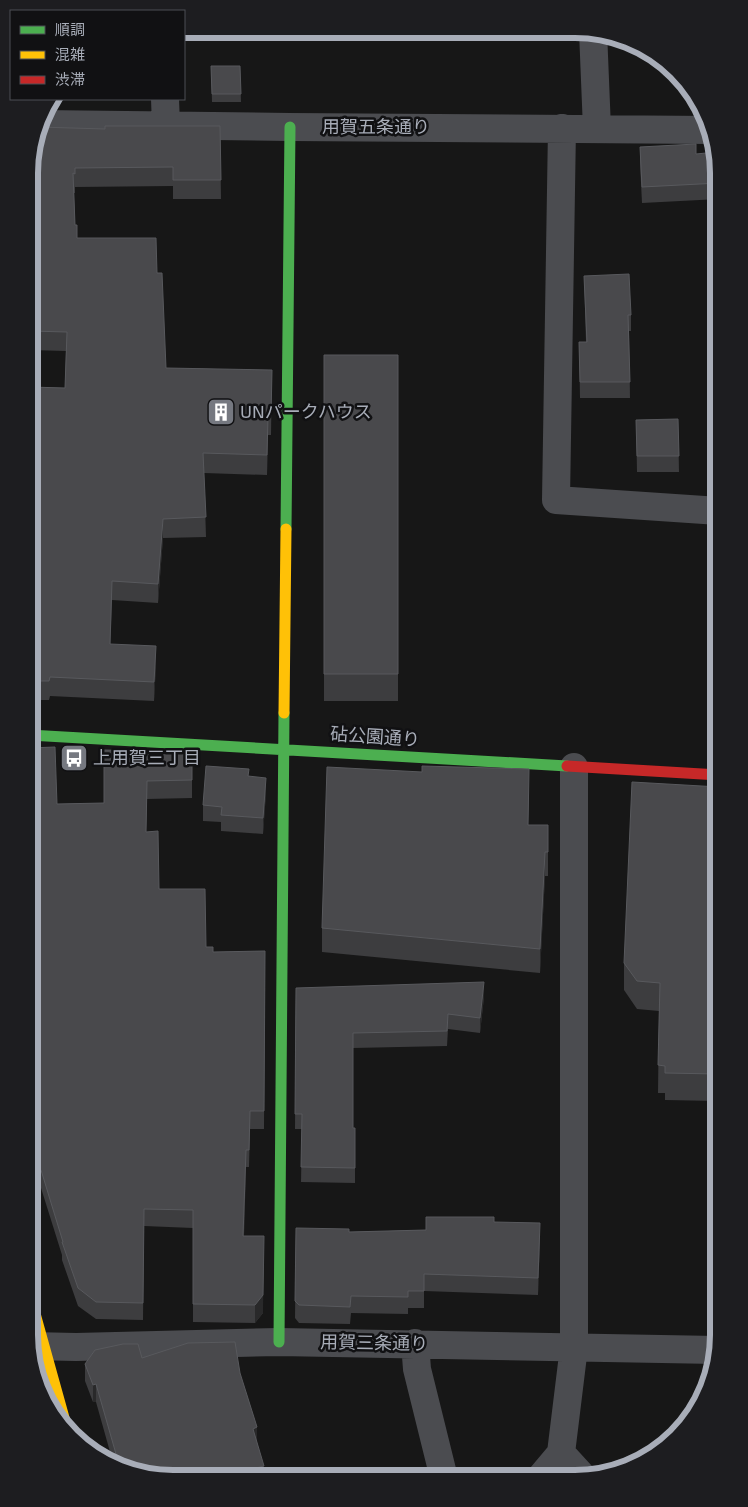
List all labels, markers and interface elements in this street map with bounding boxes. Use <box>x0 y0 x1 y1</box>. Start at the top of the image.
legend <box>10 10 185 100</box>
text: 順調 <box>55 20 85 38</box>
text: 混雑 <box>55 45 85 63</box>
text: 渋滞 <box>55 70 85 88</box>
street label: 用賀五条通り <box>322 115 430 137</box>
building icon: UNパークハウス <box>206 397 236 427</box>
place label: UNパークハウス <box>240 400 372 422</box>
street label: 砧公園通り <box>329 722 421 750</box>
bus stop icon: 上用賀三丁目 <box>59 743 89 773</box>
place label: 上用賀三丁目 <box>93 746 201 768</box>
street label: 用賀三条通り <box>320 1330 428 1354</box>

